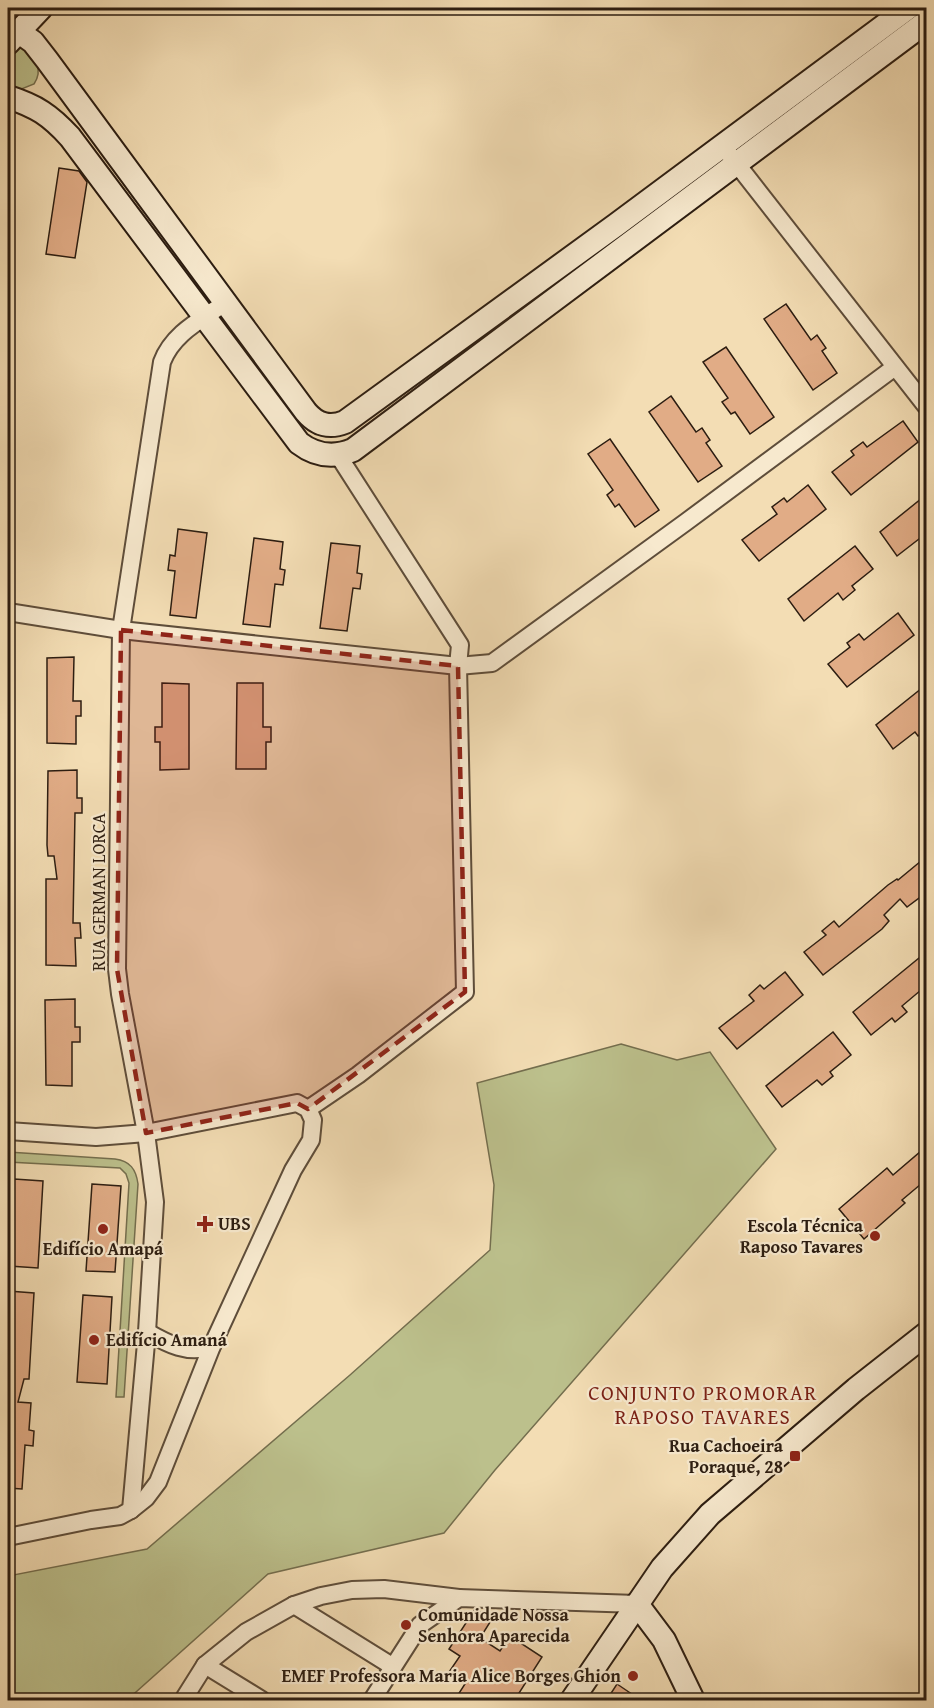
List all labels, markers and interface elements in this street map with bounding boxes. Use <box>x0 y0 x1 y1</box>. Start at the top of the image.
street label: RUA GERMAN LORCA <box>85 813 112 971</box>
place label: UBS <box>218 1210 251 1237</box>
place label: Escola Técnica Raposo Tavares <box>740 1212 864 1260</box>
marker: UBS <box>196 1215 214 1233</box>
marker: Edifício Amapá <box>96 1222 110 1236</box>
marker: Escola Técnica Raposo Tavares <box>868 1229 882 1243</box>
place label: Edifício Amapá <box>43 1235 164 1262</box>
place label: Edifício Amaná <box>106 1326 228 1353</box>
marker: Edifício Amaná <box>87 1333 101 1347</box>
district label: CONJUNTO PROMORAR RAPOSO TAVARES <box>588 1377 818 1432</box>
place label: Rua Cachoeira Poraque, 28 <box>669 1432 784 1480</box>
marker: Rua Cachoeira Poraque, 28 <box>788 1449 802 1463</box>
place label: Comunidade Nossa Senhora Aparecida <box>418 1601 570 1649</box>
marker: Comunidade Nossa Senhora Aparecida <box>399 1618 413 1632</box>
place label: EMEF Professora Maria Alice Borges Ghion <box>282 1662 621 1689</box>
marker: EMEF Professora Maria Alice Borges Ghion <box>626 1669 640 1683</box>

